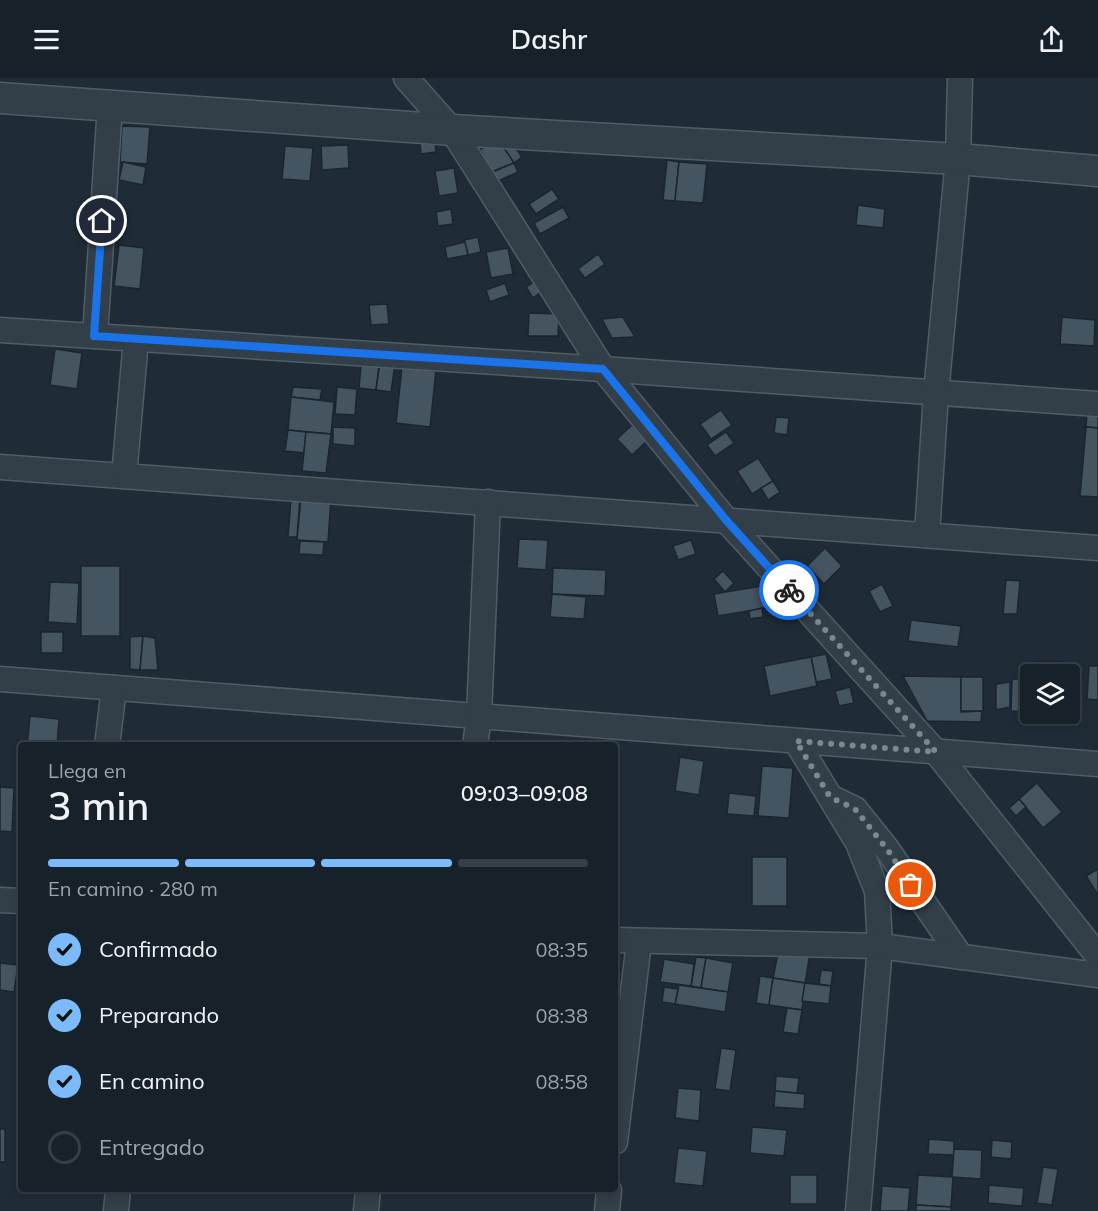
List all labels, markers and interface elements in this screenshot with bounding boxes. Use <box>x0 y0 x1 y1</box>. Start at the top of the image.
text: Dashr <box>511 22 587 56</box>
icon: menu <box>30 23 63 56</box>
icon: share <box>1035 23 1068 56</box>
pin <box>76 195 127 246</box>
icon: home <box>85 204 118 237</box>
courier <box>759 560 819 620</box>
icon: bike <box>773 574 806 607</box>
map controls <box>1020 664 1080 724</box>
button: layers <box>1020 664 1080 724</box>
text: Llega en <box>48 758 126 783</box>
text: 09:03–09:08 <box>461 779 588 807</box>
text: 3 min <box>48 781 149 830</box>
pin <box>885 859 936 910</box>
icon: bag <box>894 868 927 901</box>
text: En camino · 280 m <box>48 876 218 901</box>
icon: check <box>48 933 81 966</box>
text: Confirmado <box>99 935 218 963</box>
text: 08:35 <box>535 937 588 962</box>
icon: check <box>48 999 81 1032</box>
text: Preparando <box>99 1001 219 1029</box>
text: 08:38 <box>535 1003 588 1028</box>
icon: check <box>48 1065 81 1098</box>
text: En camino <box>99 1067 205 1095</box>
text: 08:58 <box>535 1069 588 1094</box>
text: Entregado <box>99 1133 205 1161</box>

